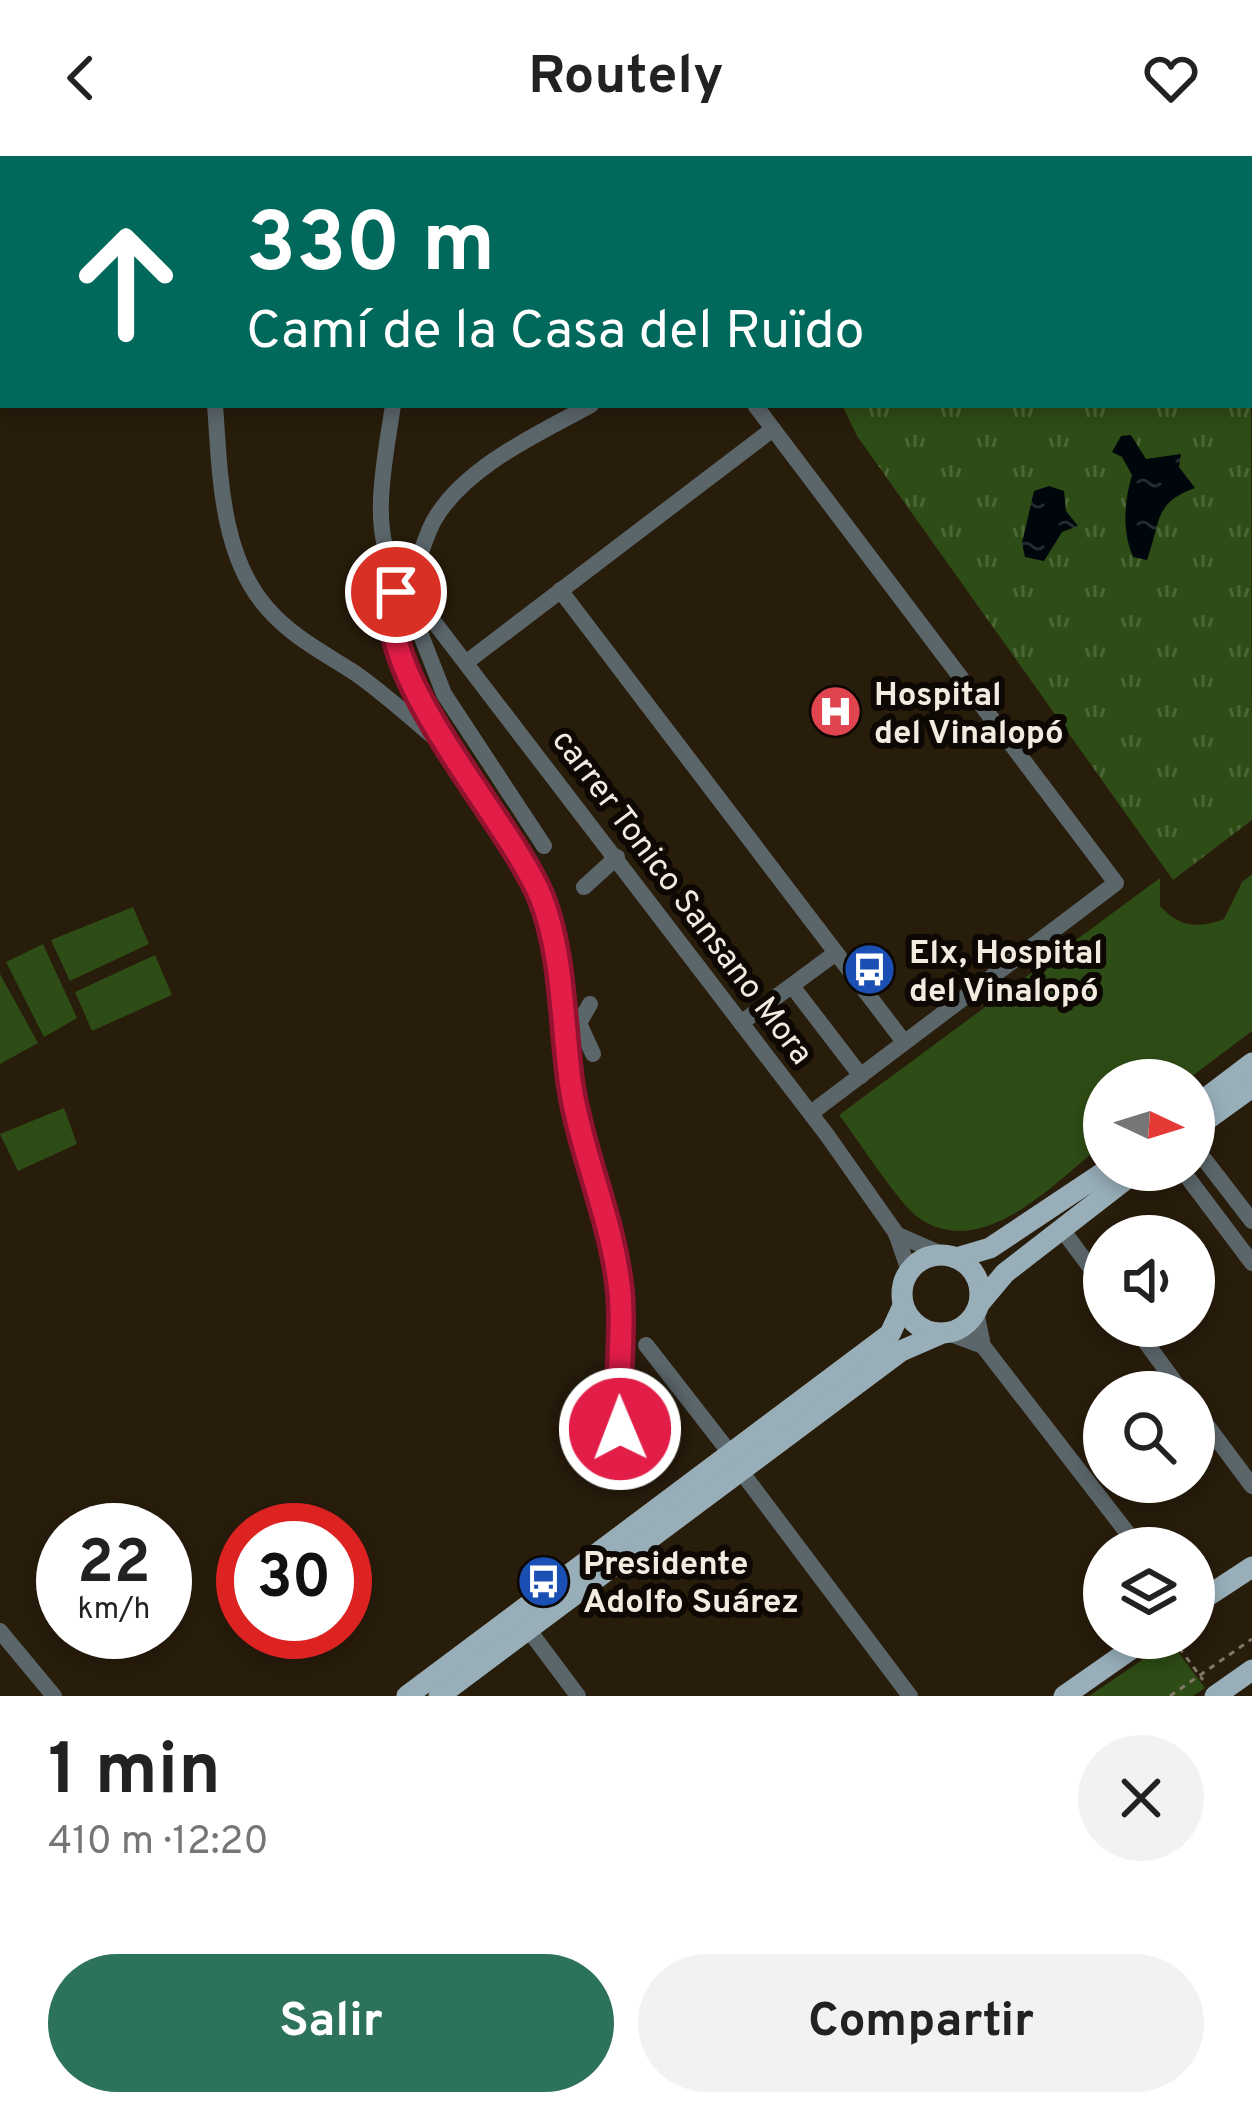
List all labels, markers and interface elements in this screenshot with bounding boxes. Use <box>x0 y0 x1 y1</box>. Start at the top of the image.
text: Routely <box>528 44 724 113</box>
icon: back <box>48 45 114 111</box>
icon: heart <box>1138 45 1204 111</box>
text: 330 m <box>246 195 495 301</box>
icon: ahead <box>48 204 204 360</box>
text: Camí de la Casa del Ruïdo <box>246 299 865 368</box>
pin <box>345 541 447 643</box>
icon: arrive <box>363 559 429 625</box>
place label: Hospital del Vinalopó <box>874 676 1064 756</box>
hospital icon: Hospital del Vinalopó <box>807 684 863 740</box>
street label: carrer Tonico Sansano Mora <box>541 722 821 1074</box>
place label: Elx, Hospital del Vinalopó <box>909 934 1103 1014</box>
bus stop icon: Elx, Hospital del Vinalopó <box>842 942 898 998</box>
north arrow <box>1083 1059 1215 1191</box>
map controls <box>1083 1059 1215 1659</box>
button: sound <box>1083 1215 1215 1347</box>
position arrow <box>557 1366 683 1492</box>
button: search <box>1083 1371 1215 1503</box>
speed limit sign: 30 <box>216 1503 372 1659</box>
button: layers <box>1083 1527 1215 1659</box>
text: 22 <box>77 1528 151 1604</box>
place label: Presidente Adolfo Suárez <box>583 1545 799 1625</box>
bus stop icon: Presidente Adolfo Suárez <box>516 1553 572 1609</box>
text: km/h <box>78 1592 150 1629</box>
text: 1 min <box>48 1728 221 1820</box>
button: close <box>1078 1735 1204 1861</box>
text: 410 m · 12:20 <box>48 1819 268 1868</box>
button: Salir <box>48 1954 614 2092</box>
button: Compartir <box>638 1954 1204 2092</box>

